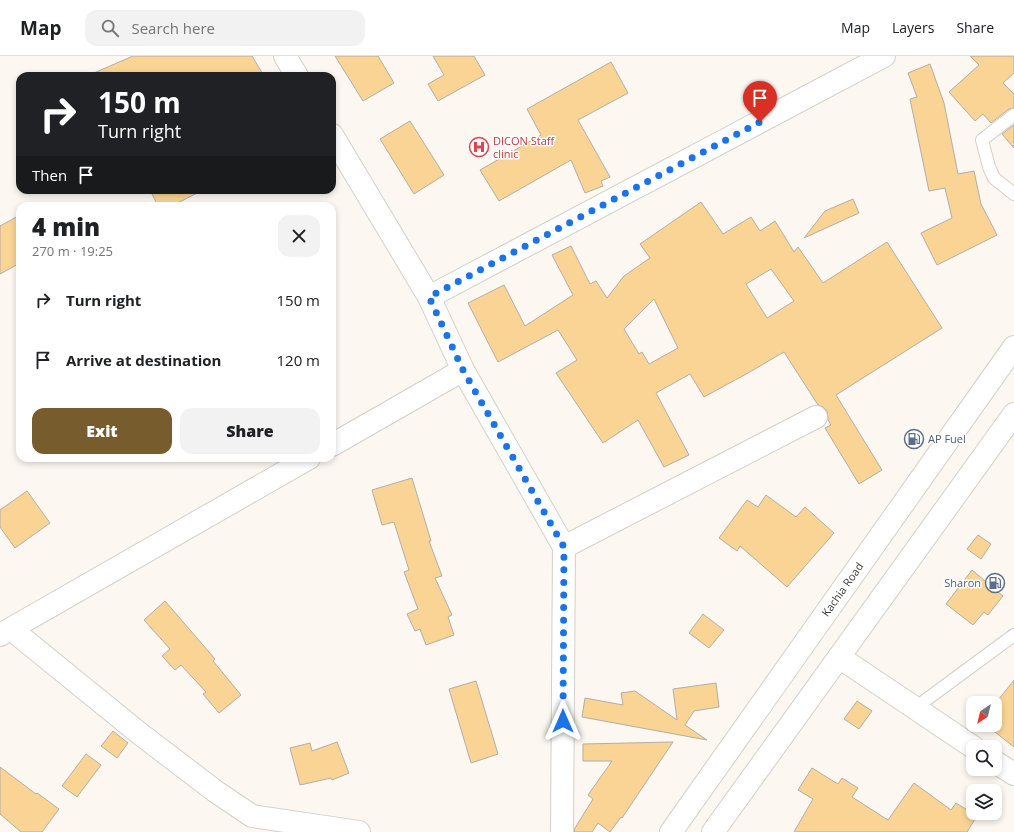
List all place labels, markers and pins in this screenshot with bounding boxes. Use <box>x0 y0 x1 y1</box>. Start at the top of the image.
pin <box>743 81 777 122</box>
place label: DICON Staff clinic <box>493 133 555 161</box>
hospital icon: DICON Staff clinic <box>468 136 490 158</box>
fuel station icon: AP Fuel <box>903 428 925 450</box>
place label: AP Fuel <box>928 431 966 446</box>
fuel station icon: Sharon <box>984 572 1006 594</box>
place label: Sharon <box>944 575 981 590</box>

